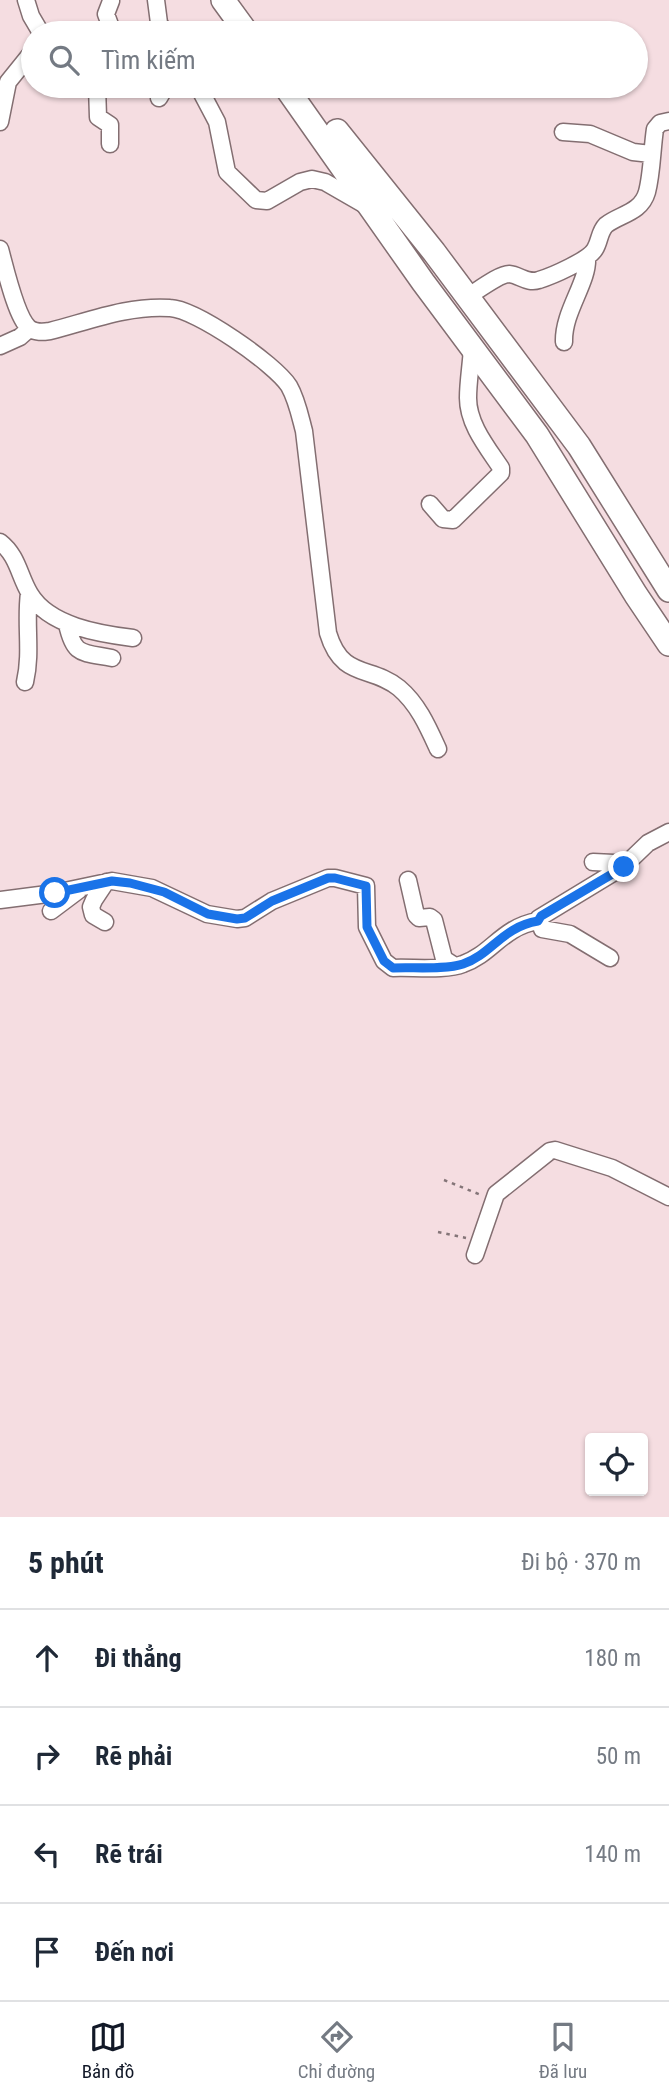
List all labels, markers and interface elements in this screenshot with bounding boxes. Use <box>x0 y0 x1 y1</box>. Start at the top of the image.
search box <box>21 21 648 98</box>
icon: search <box>45 41 83 79</box>
text: Tìm kiếm <box>101 45 196 75</box>
route end <box>608 851 639 882</box>
route start <box>39 877 70 908</box>
map controls <box>585 1433 648 1496</box>
button: locate <box>585 1433 648 1496</box>
text: 5 phút <box>28 1545 104 1580</box>
text: Đi bộ · 370 m <box>521 1549 641 1576</box>
icon: ahead <box>28 1639 66 1677</box>
text: Đi thẳng <box>95 1643 182 1673</box>
text: 180 m <box>584 1645 641 1672</box>
icon: right <box>28 1737 66 1775</box>
text: Rẽ phải <box>95 1741 172 1771</box>
text: 50 m <box>596 1743 641 1770</box>
icon: left <box>28 1835 66 1873</box>
text: Rẽ trái <box>95 1839 163 1869</box>
text: 140 m <box>584 1841 641 1868</box>
icon: arrive <box>28 1933 66 1971</box>
text: Đến nơi <box>95 1937 174 1967</box>
tab: Bản đồ <box>82 2018 134 2083</box>
tab: Chỉ đường <box>298 2018 375 2083</box>
tab: Đã lưu <box>539 2018 587 2083</box>

